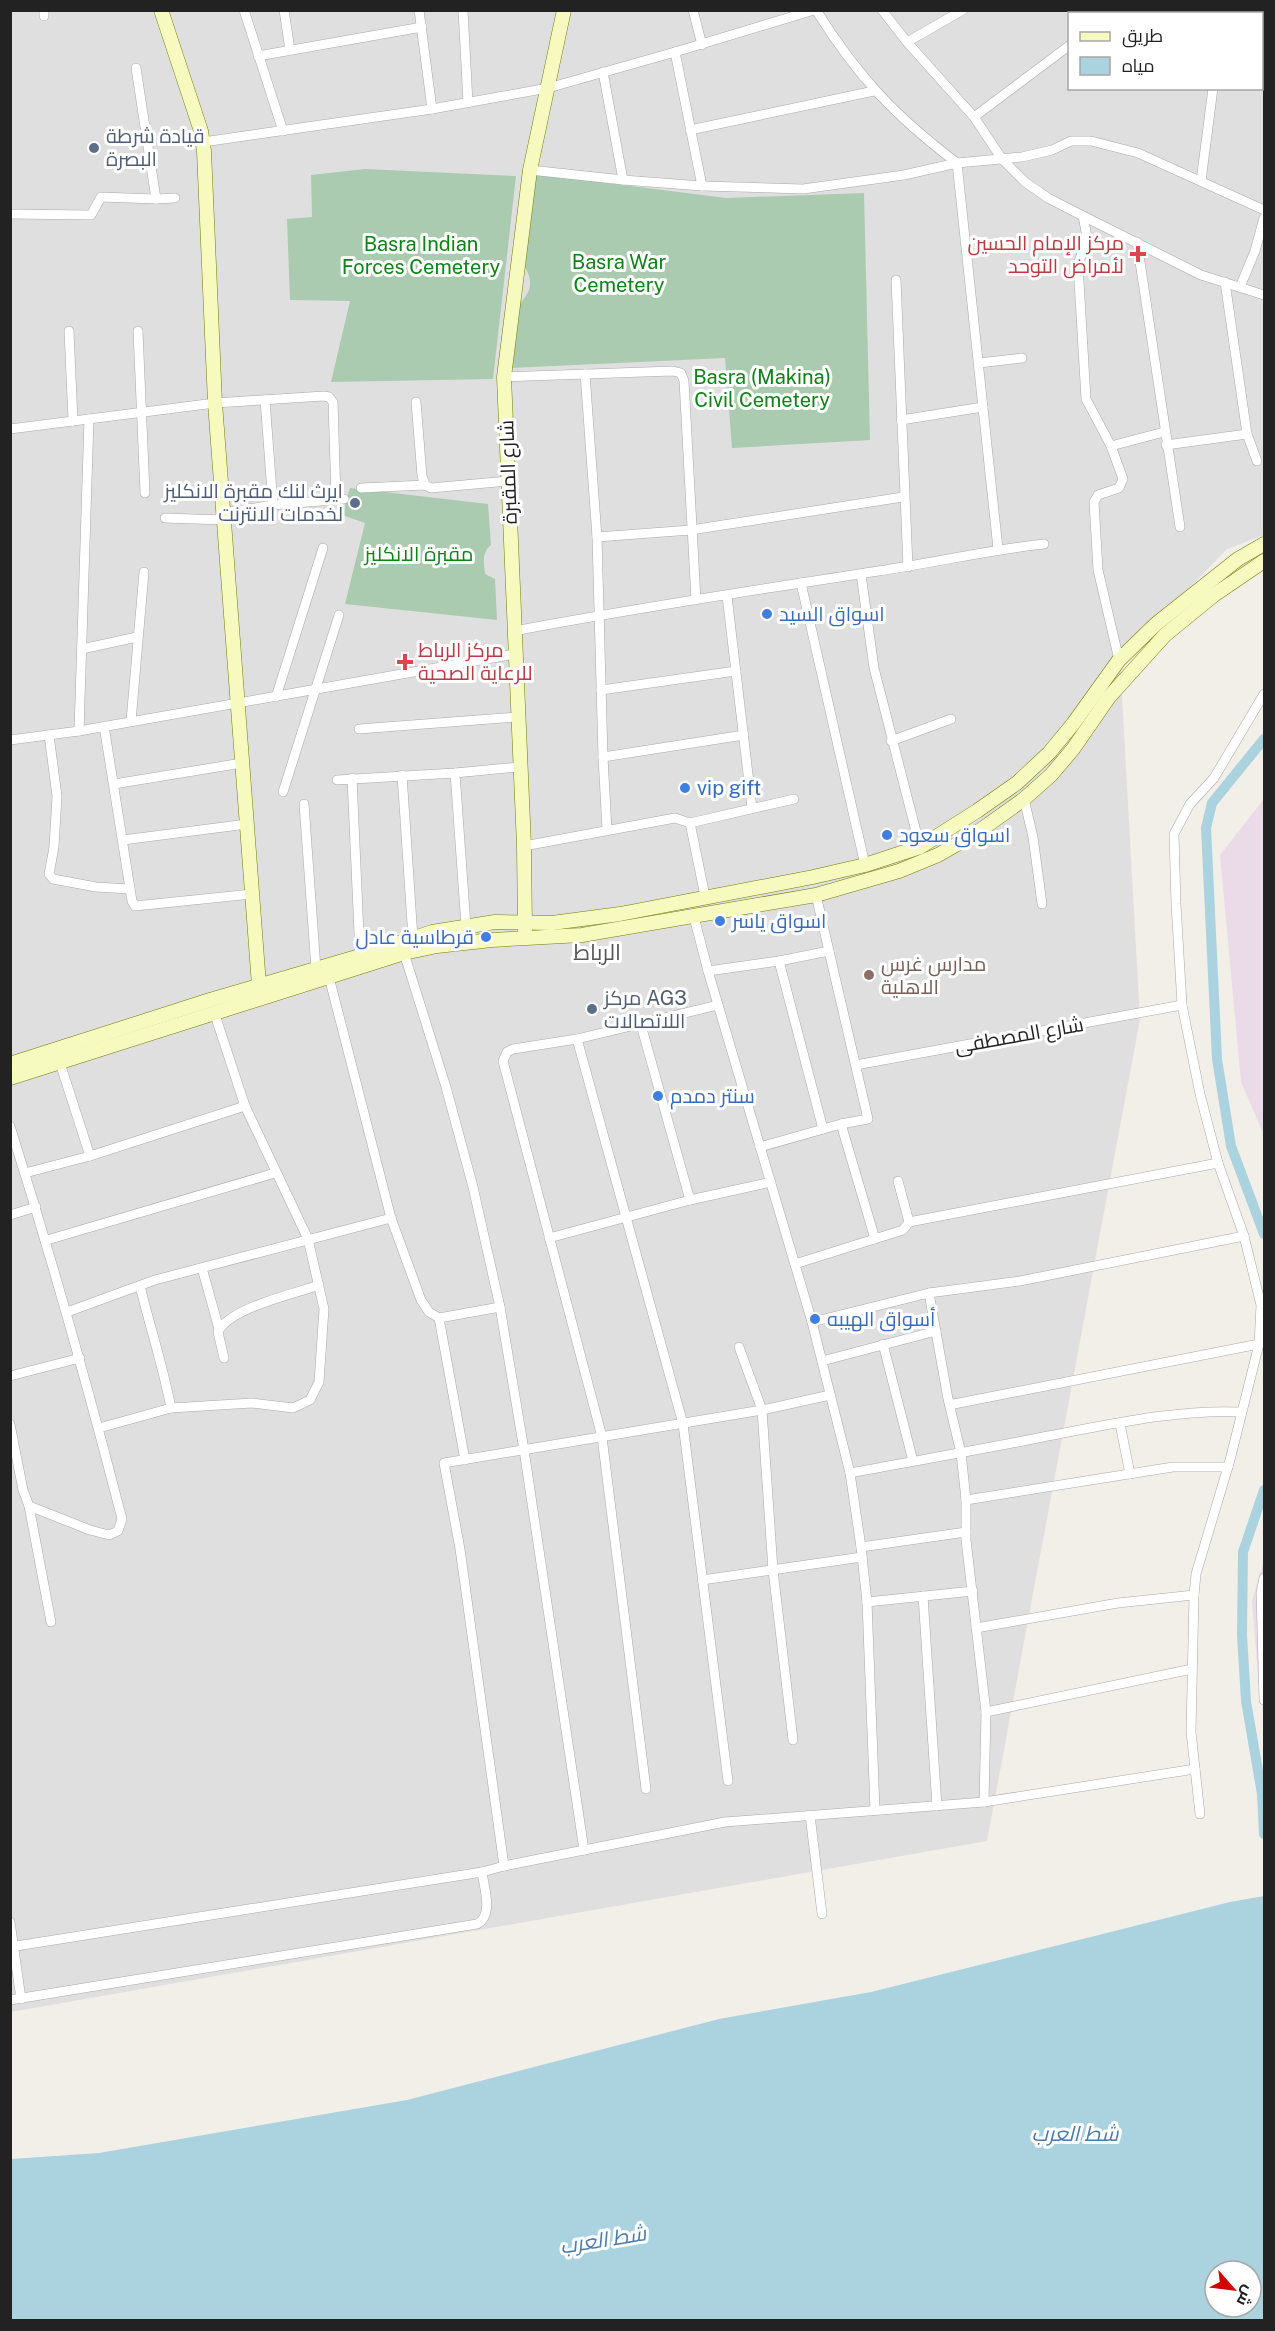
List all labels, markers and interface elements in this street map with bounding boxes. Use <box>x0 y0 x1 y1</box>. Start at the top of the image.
legend <box>1068 12 1263 90</box>
text: طريق <box>1122 25 1163 48</box>
text: مياه <box>1122 55 1155 76</box>
place label: قيادة شرطة البصرة <box>106 124 205 171</box>
marker: قيادة شرطة البصرة <box>87 141 101 155</box>
place label: مركز الإمام الحسين لأمراض التوحد <box>967 231 1124 279</box>
park label: Basra Indian Forces Cemetery <box>342 232 500 279</box>
marker: مركز الإمام الحسين لأمراض التوحد <box>1129 245 1147 263</box>
park label: Basra War Cemetery <box>572 250 666 297</box>
park label: Basra (Makina) Civil Cemetery <box>693 365 831 412</box>
street label: شارع المقبرة <box>494 419 524 525</box>
place label: ايرث لنك مقبرة الانكليز لخدمات الانترنت <box>163 479 343 526</box>
marker: ايرث لنك مقبرة الانكليز لخدمات الانترنت <box>348 496 362 510</box>
park label: مقبرة الانكليز <box>364 542 473 566</box>
place label: اسواق السيد <box>779 602 885 627</box>
marker: اسواق السيد <box>760 607 774 621</box>
place label: مركز الرباط للرعاية الصحية <box>418 638 533 685</box>
marker: مركز الرباط للرعاية الصحية <box>396 653 414 671</box>
place label: vip gift <box>697 776 761 800</box>
marker: vip gift <box>678 781 692 795</box>
place label: اسواق سعود <box>899 823 1010 848</box>
marker: اسواق سعود <box>880 828 894 842</box>
place label: اسواق ياسر <box>731 909 826 934</box>
marker: اسواق ياسر <box>713 914 727 928</box>
place label: قرطاسية عادل <box>356 925 474 950</box>
marker: قرطاسية عادل <box>479 930 493 944</box>
district label: الرباط <box>573 939 621 965</box>
place label: مدارس غرس الاهلية <box>881 952 986 999</box>
marker: مدارس غرس الاهلية <box>862 968 876 982</box>
place label: مركز AG3 اللاتصالات <box>603 986 687 1033</box>
marker: مركز AG3 اللاتصالات <box>585 1002 599 1016</box>
street label: شارع المصطفى <box>953 1012 1086 1060</box>
place label: سنتر دمدم <box>670 1084 755 1110</box>
marker: سنتر دمدم <box>651 1089 665 1103</box>
place label: أسواق الهيبه <box>827 1307 935 1332</box>
marker: أسواق الهيبه <box>808 1312 822 1326</box>
water label: شط العرب <box>1032 2121 1119 2146</box>
water label: شط العرب <box>558 2220 648 2259</box>
north arrow <box>1203 2259 1263 2319</box>
text: ش <box>1233 2282 1259 2309</box>

